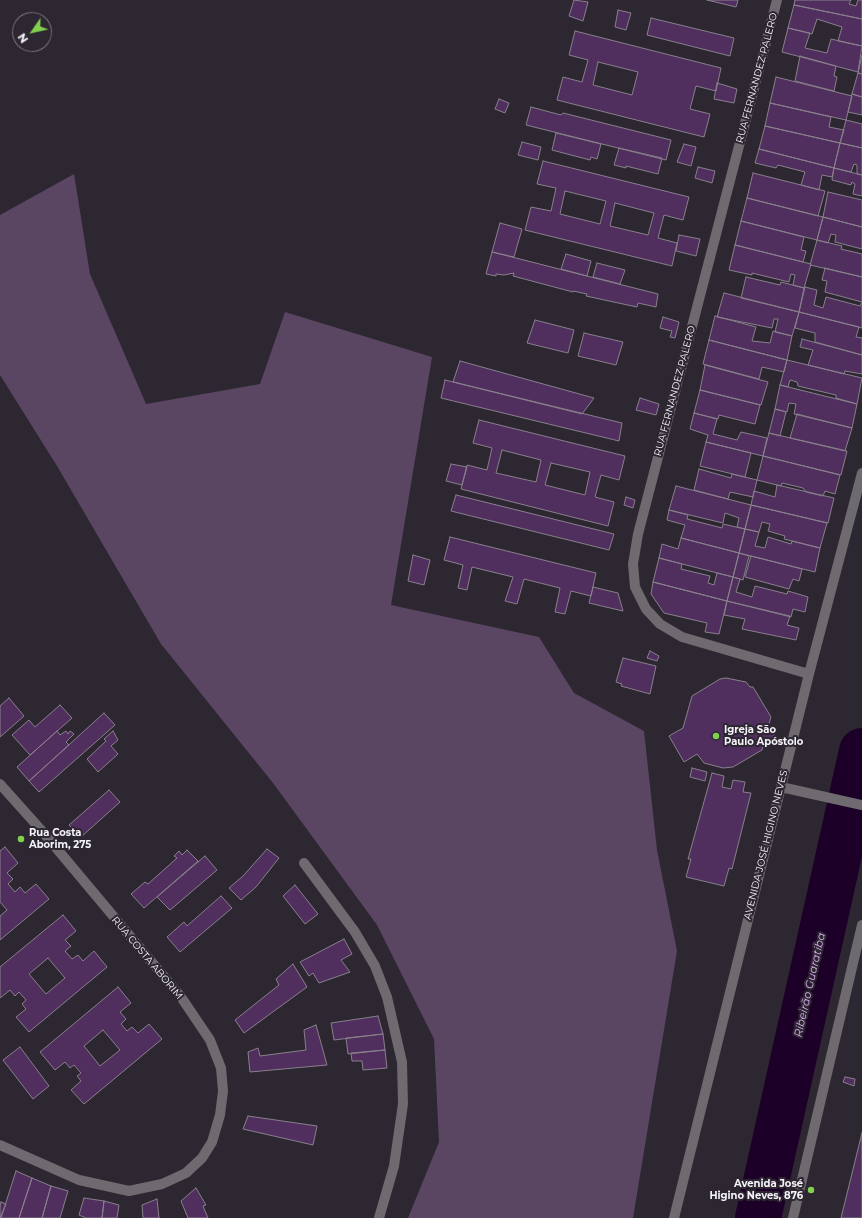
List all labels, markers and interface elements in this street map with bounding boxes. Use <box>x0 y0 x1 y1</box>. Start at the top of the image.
street label: RUA FERNANDEZ PALERO <box>734 11 780 145</box>
north arrow <box>12 12 52 52</box>
text: N <box>15 31 31 46</box>
street label: RUA FERNANDEZ PALERO <box>652 324 698 458</box>
place label: Igreja São Paulo Apóstolo <box>724 724 803 748</box>
marker: Igreja São Paulo Apóstolo <box>711 731 721 741</box>
street label: AVENIDA JOSÉ HIGINO NEVES <box>742 769 790 921</box>
place label: Rua Costa Aborim, 275 <box>29 827 91 850</box>
marker: Rua Costa Aborim, 275 <box>16 834 26 844</box>
street label: RUA COSTA ABORIM <box>109 914 185 1002</box>
water label: Ribeirão Guaratiba <box>792 931 828 1039</box>
place label: Avenida José Higino Neves, 876 <box>709 1178 803 1202</box>
marker: Avenida José Higino Neves, 876 <box>806 1185 816 1195</box>

